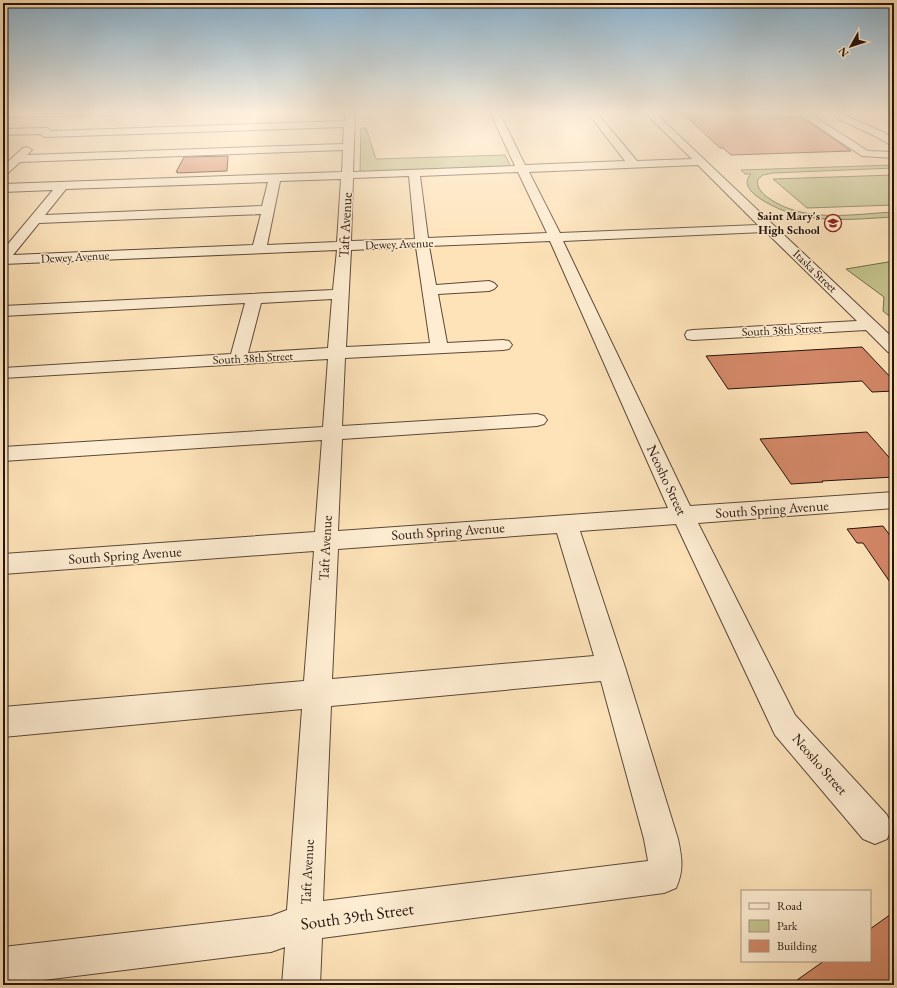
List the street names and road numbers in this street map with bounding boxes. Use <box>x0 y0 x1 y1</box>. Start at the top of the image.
street label: Taft Avenue <box>334 191 356 258</box>
street label: Dewey Avenue <box>365 235 434 253</box>
street label: Itaska Street <box>789 246 841 296</box>
street label: Dewey Avenue <box>40 247 110 267</box>
street label: South 38th Street <box>741 320 823 340</box>
street label: South 38th Street <box>212 348 294 368</box>
street label: Neosho Street <box>643 442 691 519</box>
street label: South Spring Avenue <box>715 496 830 522</box>
street label: Taft Avenue <box>314 514 336 581</box>
street label: South Spring Avenue <box>391 518 506 544</box>
street label: South Spring Avenue <box>68 542 183 568</box>
street label: Neosho Street <box>788 730 852 799</box>
street label: Taft Avenue <box>296 838 318 905</box>
street label: South 39th Street <box>299 897 416 935</box>

